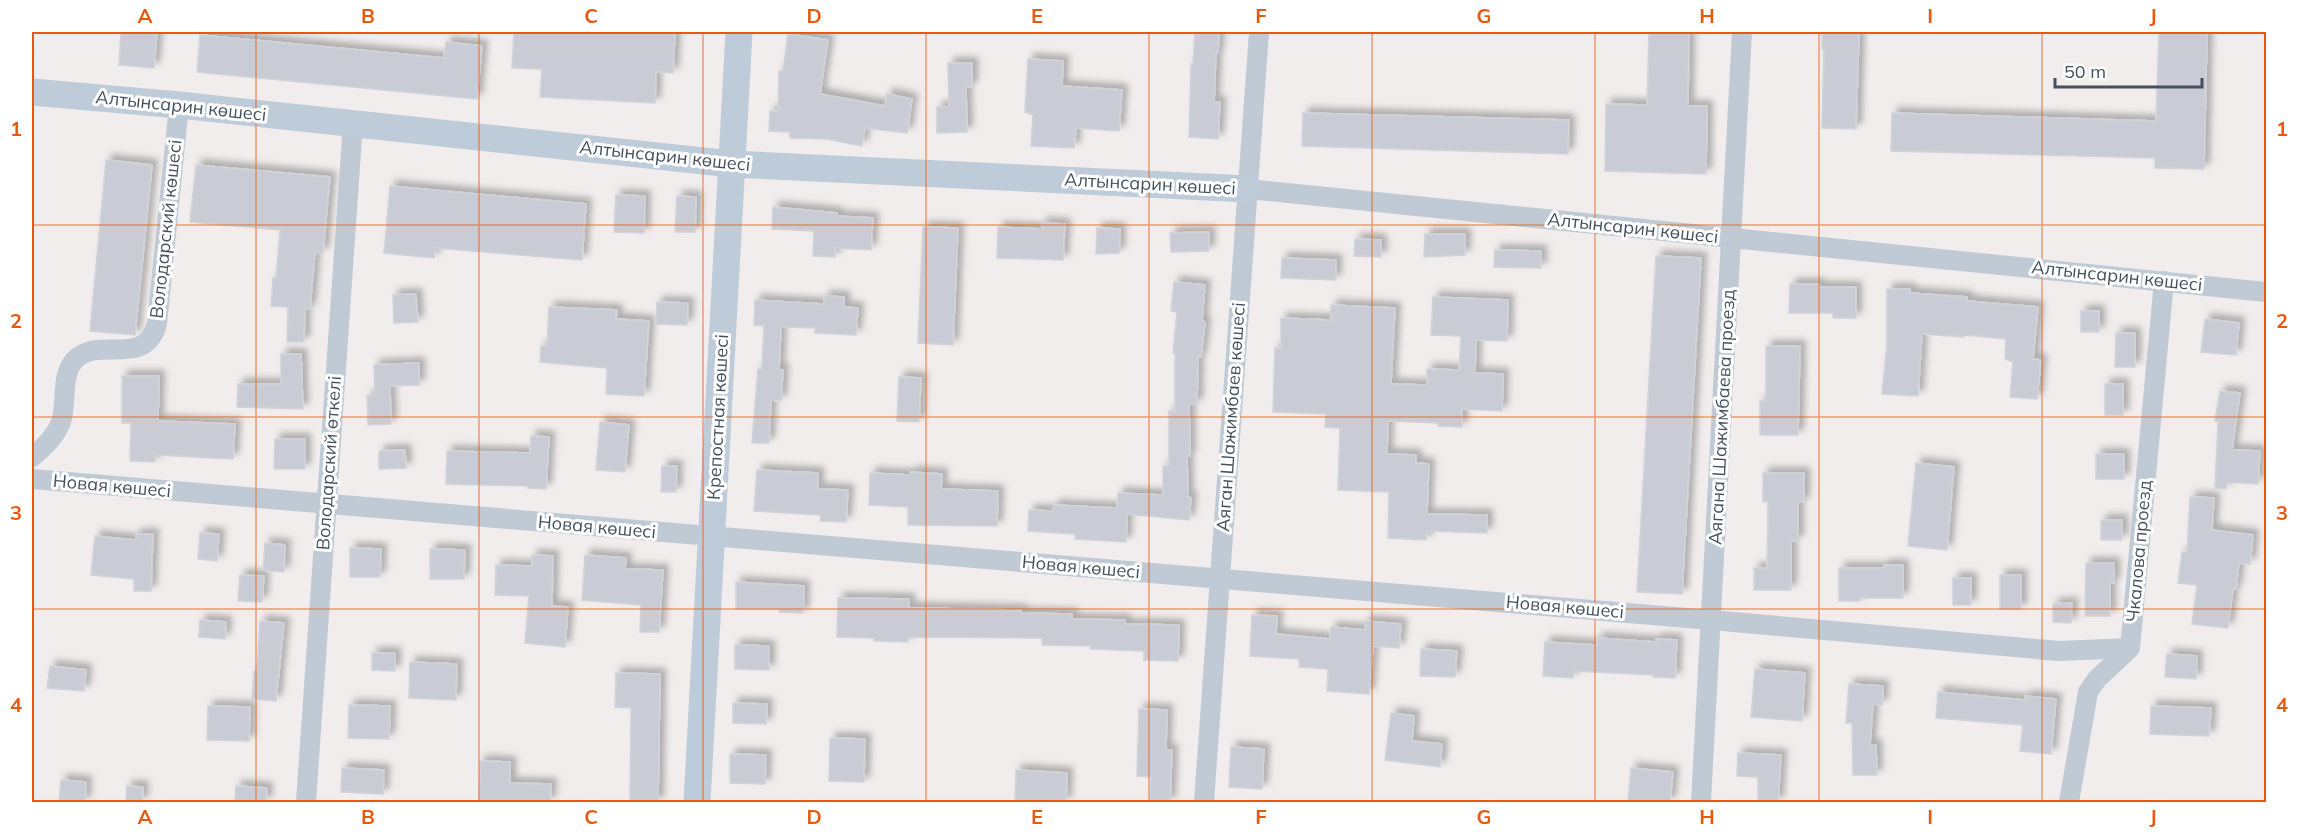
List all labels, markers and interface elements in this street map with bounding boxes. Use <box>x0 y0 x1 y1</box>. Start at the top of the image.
text: A <box>138 3 153 28</box>
text: B <box>361 3 375 28</box>
text: C <box>584 3 598 28</box>
text: D <box>806 3 822 28</box>
text: E <box>1031 3 1043 28</box>
text: F <box>1255 3 1267 28</box>
text: G <box>1477 3 1491 28</box>
text: H <box>1699 3 1715 28</box>
text: I <box>1927 3 1933 28</box>
text: J <box>2149 3 2157 28</box>
scale bar <box>2055 51 2202 89</box>
text: 50 m <box>2064 60 2106 83</box>
street label: Алтынсарин көшесі <box>94 85 268 126</box>
text: 1 <box>10 116 22 141</box>
text: 1 <box>2276 116 2288 141</box>
street label: Алтынсарин көшесі <box>578 135 752 176</box>
street label: Володарский көшесі <box>145 138 186 320</box>
street label: Алтынсарин көшесі <box>1064 168 1236 199</box>
street label: Алтынсарин көшесі <box>1546 207 1720 248</box>
street label: Алтынсарин көшесі <box>2030 255 2204 296</box>
street label: Аягана Шажимбаева проезд <box>1703 289 1740 545</box>
street label: Аяган Шажимбаев көшесі <box>1211 301 1250 532</box>
text: 2 <box>10 308 22 333</box>
text: 2 <box>2276 308 2288 333</box>
street label: Крепостная көшесі <box>702 334 733 500</box>
street label: Володарский өткелі <box>311 375 346 551</box>
street label: Новая көшесі <box>52 469 172 502</box>
street label: Чкалова проезд <box>2121 479 2156 623</box>
text: 3 <box>10 500 22 525</box>
text: 3 <box>2276 500 2288 525</box>
street label: Новая көшесі <box>537 510 657 543</box>
street label: Новая көшесі <box>1021 550 1141 583</box>
street label: Новая көшесі <box>1505 590 1625 623</box>
text: 4 <box>10 692 22 717</box>
text: 4 <box>2276 692 2288 717</box>
text: A <box>138 804 153 829</box>
text: B <box>361 804 375 829</box>
text: C <box>584 804 598 829</box>
text: D <box>806 804 822 829</box>
text: E <box>1031 804 1043 829</box>
text: F <box>1255 804 1267 829</box>
text: G <box>1477 804 1491 829</box>
text: H <box>1699 804 1715 829</box>
text: I <box>1927 804 1933 829</box>
text: J <box>2149 804 2157 829</box>

